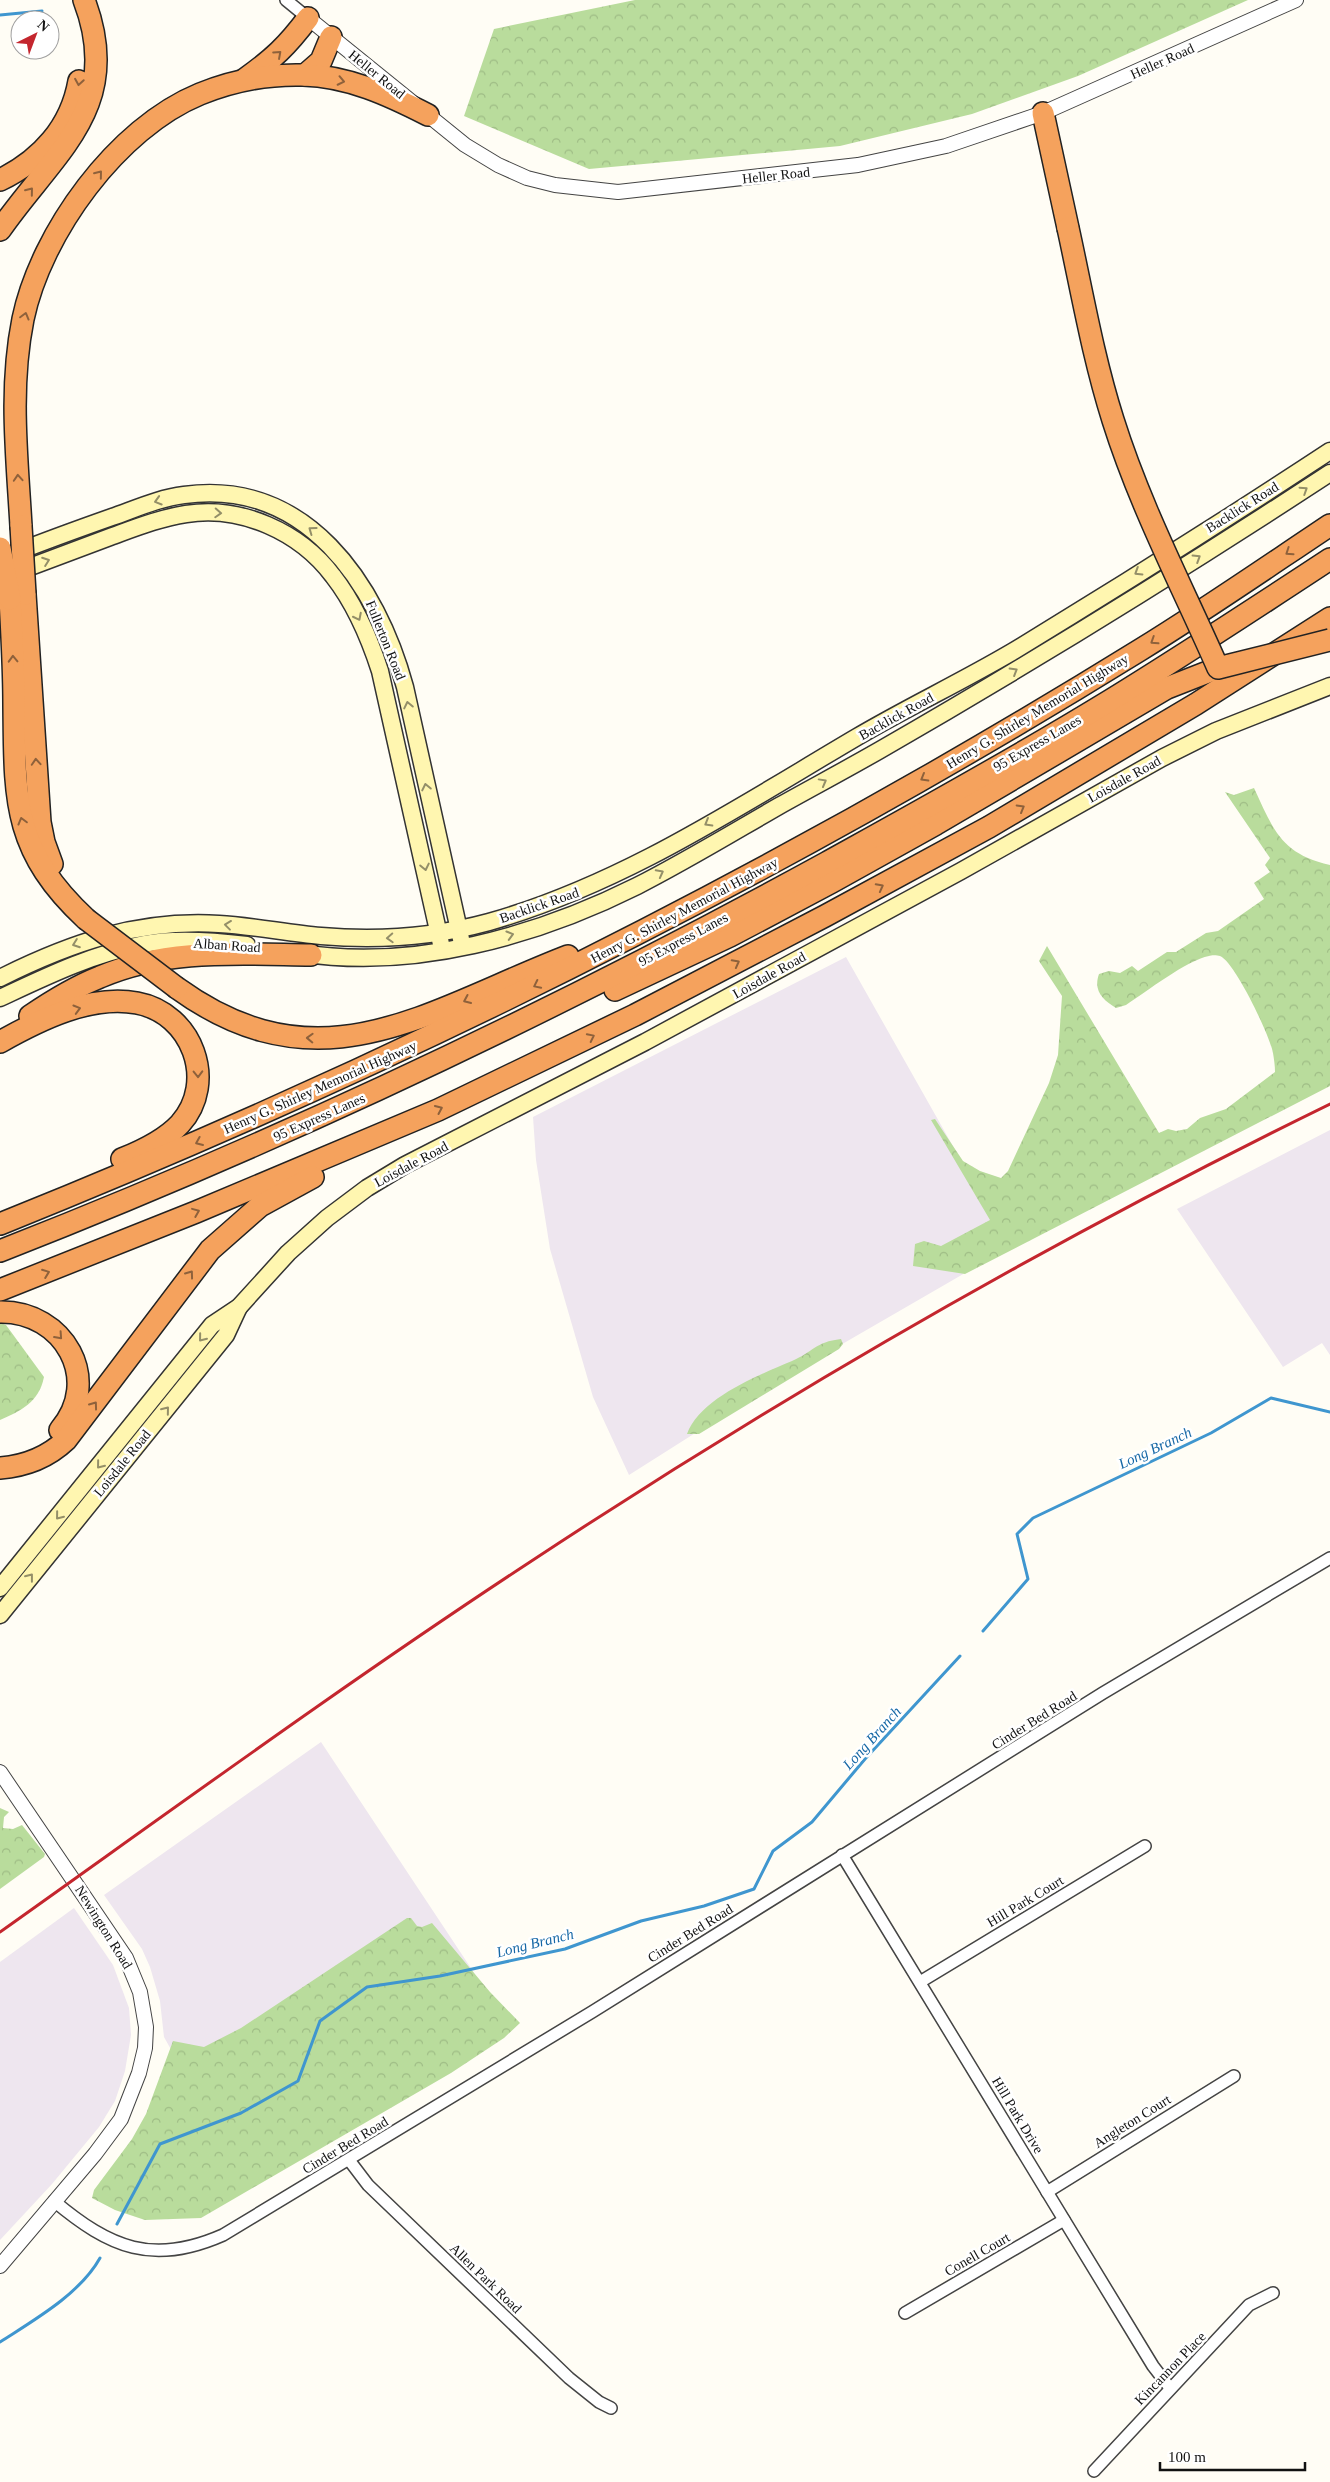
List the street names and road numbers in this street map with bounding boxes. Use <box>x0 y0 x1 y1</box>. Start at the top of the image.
street label: Heller Road <box>1128 41 1196 82</box>
street label: Heller Road <box>346 47 408 102</box>
street label: Heller Road <box>741 164 811 187</box>
street label: Backlick Road <box>1203 479 1281 536</box>
street label: Fullerton Road <box>363 598 408 682</box>
street label: Henry G. Shirley Memorial Highway <box>944 651 1131 772</box>
street label: Backlick Road <box>856 690 936 743</box>
street label: 95 Express Lanes <box>991 712 1084 775</box>
street label: Loisdale Road <box>1085 753 1163 806</box>
street label: Henry G. Shirley Memorial Highway <box>588 855 780 966</box>
street label: Backlick Road <box>498 885 581 926</box>
street label: 95 Express Lanes <box>636 910 730 969</box>
street label: Alban Road <box>193 936 261 955</box>
street label: Loisdale Road <box>730 949 808 1002</box>
street label: Henry G. Shirley Memorial Highway <box>221 1038 419 1137</box>
street label: 95 Express Lanes <box>271 1091 367 1144</box>
street label: Loisdale Road <box>372 1139 451 1190</box>
street label: Loisdale Road <box>91 1427 154 1500</box>
street label: Cinder Bed Road <box>989 1688 1079 1753</box>
street label: Hill Park Court <box>984 1873 1066 1930</box>
street label: Newington Road <box>72 1883 135 1972</box>
street label: Cinder Bed Road <box>645 1901 735 1966</box>
street label: Hill Park Drive <box>989 2074 1046 2156</box>
street label: Angleton Court <box>1091 2092 1173 2151</box>
street label: Cinder Bed Road <box>300 2114 391 2177</box>
street label: Conell Court <box>942 2230 1013 2279</box>
street label: Allen Park Road <box>447 2241 524 2316</box>
street label: Kincannon Place <box>1132 2329 1209 2408</box>

